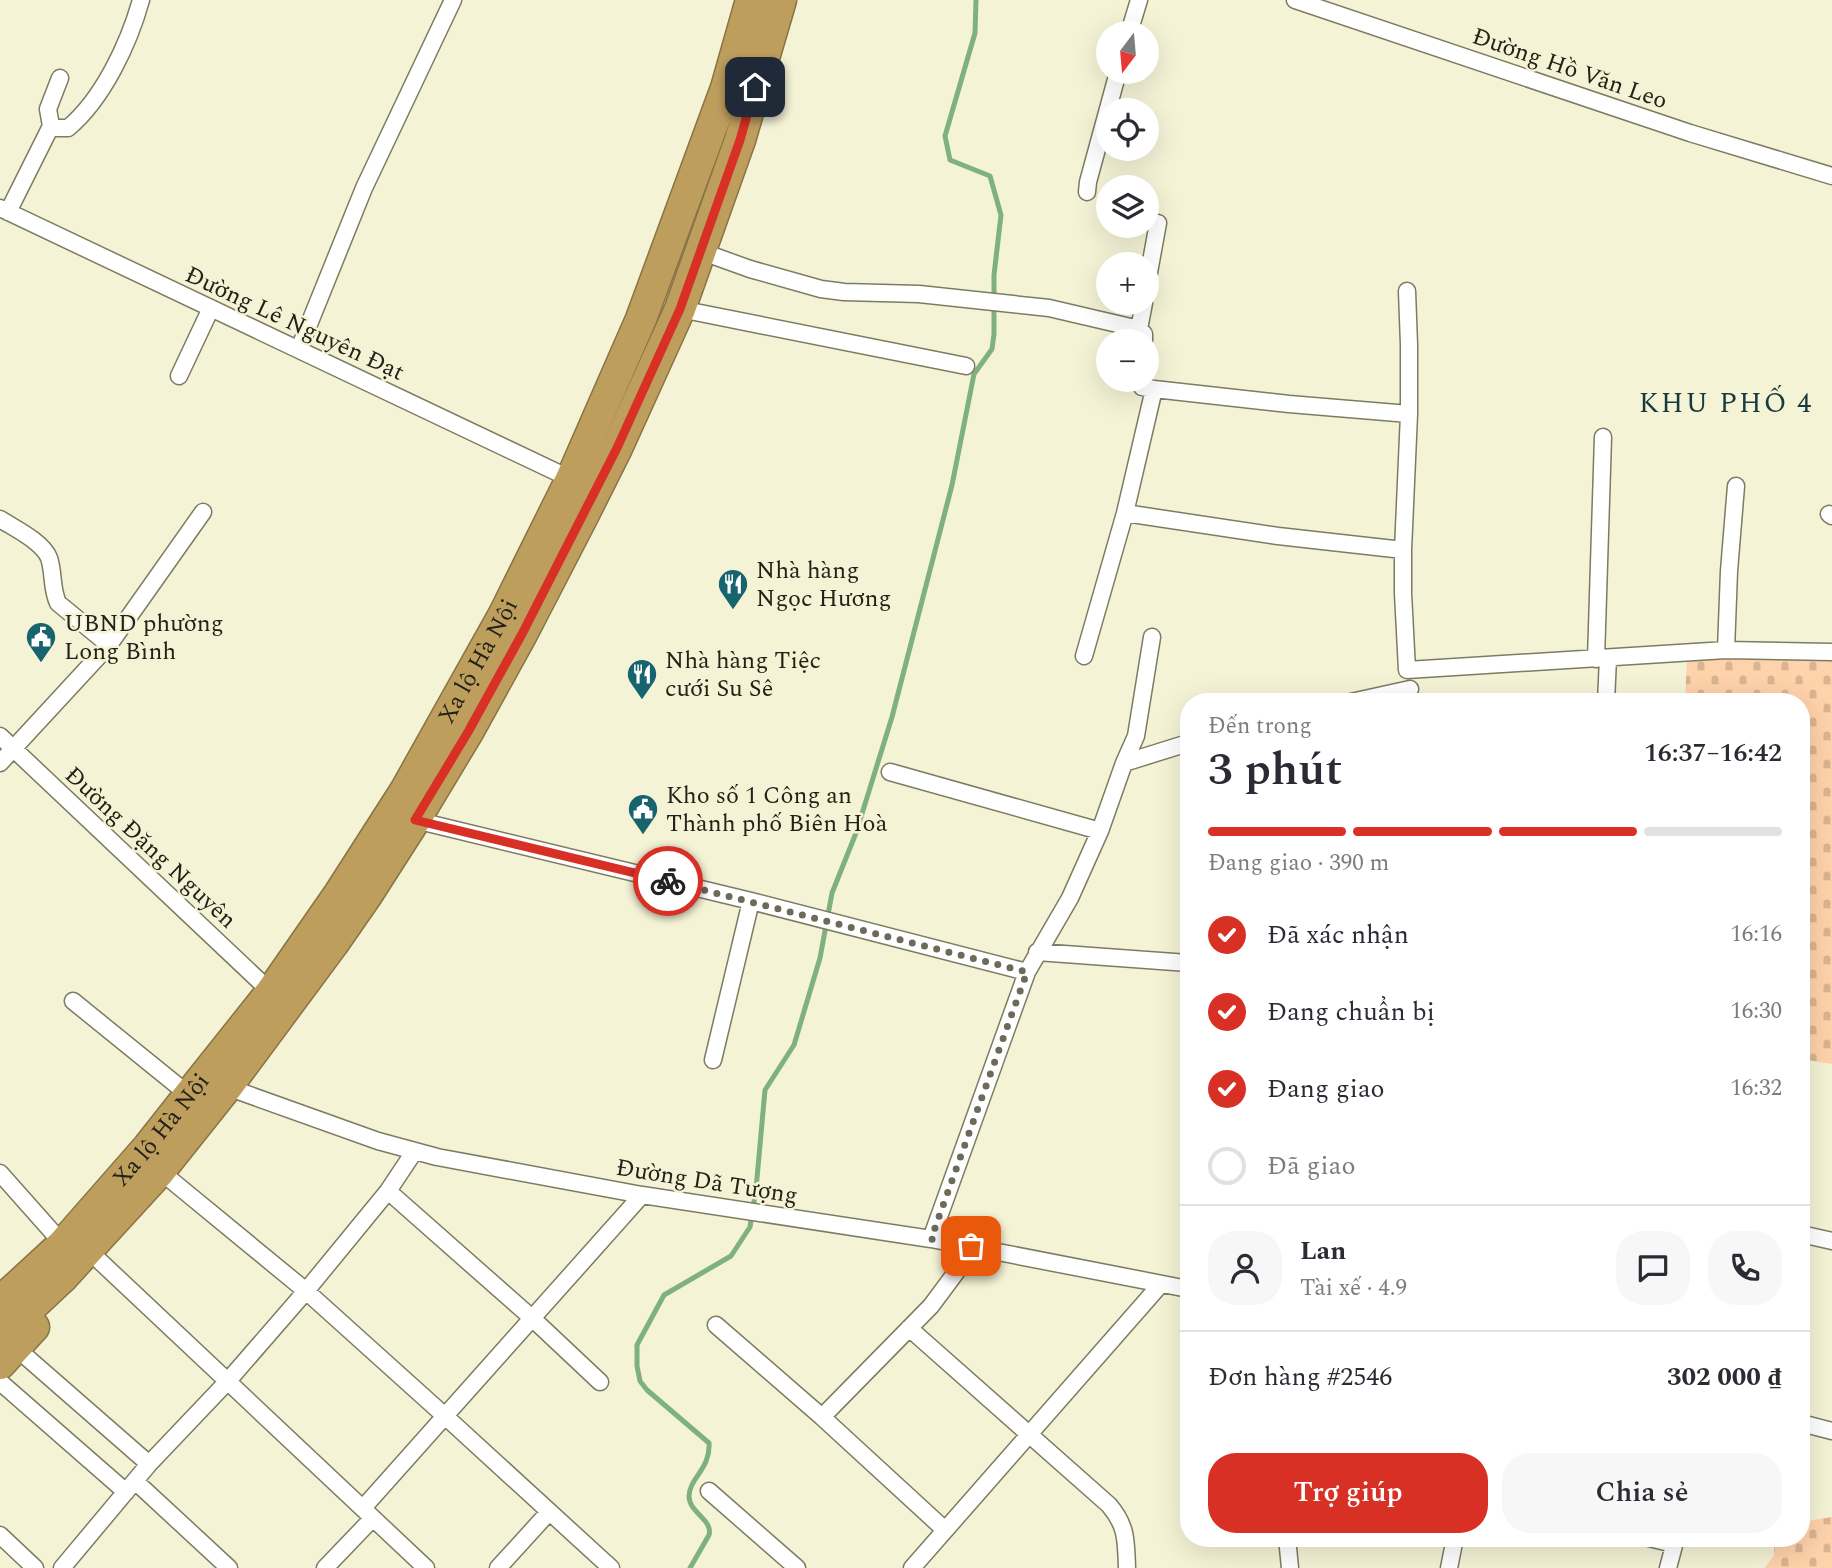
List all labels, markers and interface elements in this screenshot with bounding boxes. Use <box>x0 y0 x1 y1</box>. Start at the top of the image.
street label: Đường Hồ Văn Leo <box>1467 19 1672 119</box>
north arrow <box>1096 21 1158 84</box>
map controls <box>1096 21 1159 392</box>
pin <box>725 57 785 117</box>
icon: home <box>736 68 774 106</box>
button: locate <box>1096 98 1159 161</box>
button: layers <box>1096 175 1159 238</box>
button: + <box>1096 252 1159 315</box>
street label: Đường Lê Nguyên Đạt <box>179 257 410 391</box>
button: − <box>1096 329 1159 392</box>
district label: KHU PHỐ 4 <box>1639 382 1813 425</box>
place label: Nhà hàng Ngọc Hương <box>756 553 891 617</box>
restaurant icon: Nhà hàng Ngọc Hương <box>716 567 750 611</box>
street label: Xa lộ Hà Nội <box>429 593 528 731</box>
place label: UBND phường Long Bình <box>64 606 224 670</box>
public building icon: UBND phường Long Bình <box>24 620 58 664</box>
place label: Nhà hàng Tiệc cưới Su Sê <box>665 643 821 707</box>
restaurant icon: Nhà hàng Tiệc cưới Su Sê <box>625 657 659 701</box>
text: Đến trong <box>1208 709 1312 744</box>
text: 16:37–16:42 <box>1644 733 1782 773</box>
text: 3 phút <box>1208 735 1342 805</box>
street label: Đường Đặng Nguyên <box>56 758 245 937</box>
place label: Kho số 1 Công an Thành phố Biên Hoà <box>666 778 888 842</box>
public building icon: Kho số 1 Công an Thành phố Biên Hoà <box>626 792 660 836</box>
courier <box>633 846 703 916</box>
text: Đang giao · 390 m <box>1208 846 1389 881</box>
icon: bike <box>649 862 687 900</box>
text: Đã xác nhận <box>1267 915 1409 955</box>
icon: check <box>1208 916 1246 954</box>
text: 16:16 <box>1730 917 1782 952</box>
text: Đang chuẩn bị <box>1267 992 1435 1032</box>
icon: check <box>1208 993 1246 1031</box>
text: 16:30 <box>1730 994 1782 1029</box>
street label: Xa lộ Hà Nội <box>104 1066 219 1195</box>
text: Đang giao <box>1267 1069 1385 1109</box>
icon: check <box>1208 1070 1246 1108</box>
text: 16:32 <box>1730 1071 1782 1106</box>
text: Đã giao <box>1267 1146 1355 1186</box>
street label: Đường Dã Tượng <box>613 1150 800 1214</box>
pin <box>941 1216 1001 1276</box>
icon: bag <box>952 1227 990 1265</box>
button: person <box>1208 1231 1282 1305</box>
text: Lan <box>1300 1231 1346 1271</box>
button: chat <box>1616 1231 1690 1305</box>
button: phone <box>1708 1231 1782 1305</box>
text: Tài xế · 4.9 <box>1300 1271 1407 1306</box>
text: Đơn hàng #2546 <box>1208 1357 1392 1397</box>
text: 302 000 ₫ <box>1667 1357 1782 1397</box>
button: Trợ giúp <box>1208 1453 1488 1533</box>
button: Chia sẻ <box>1502 1453 1782 1533</box>

